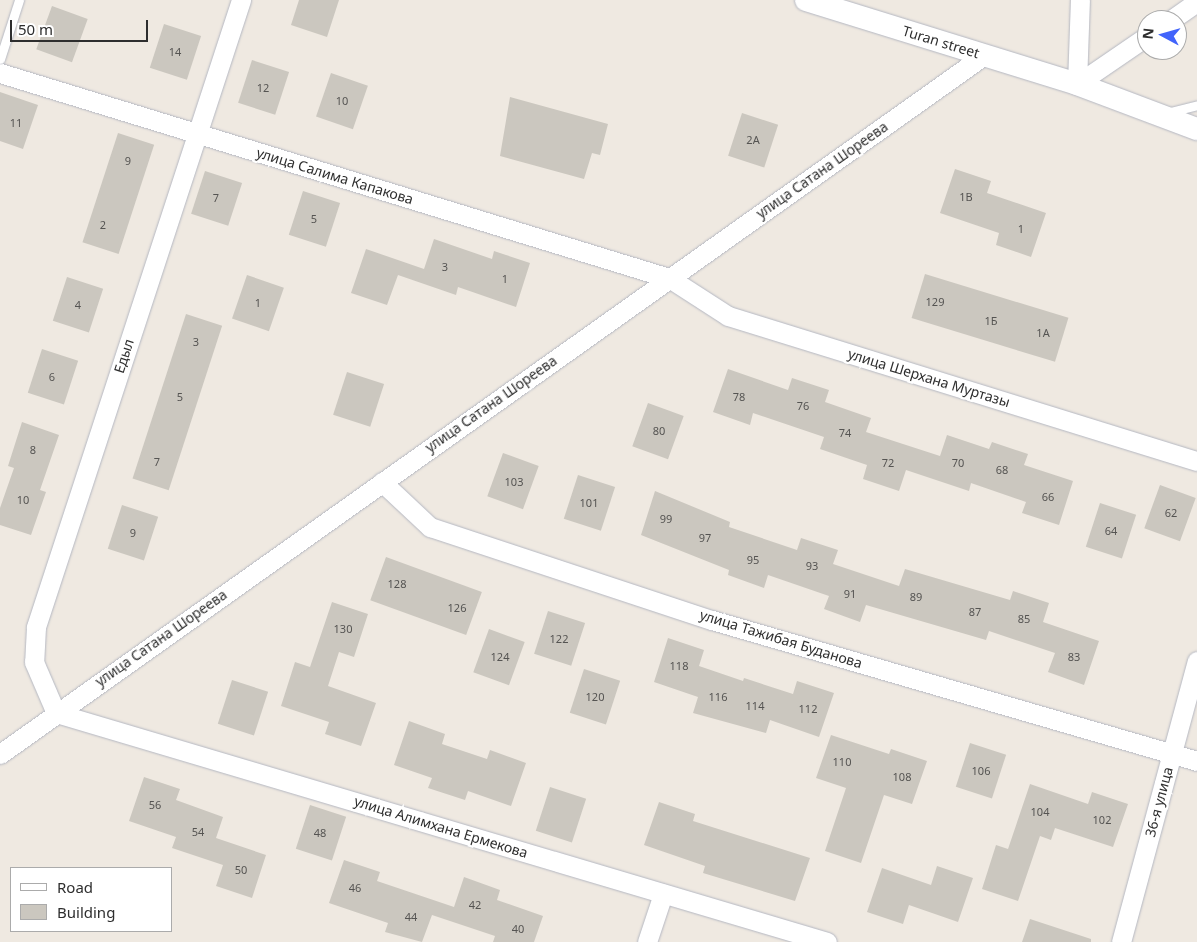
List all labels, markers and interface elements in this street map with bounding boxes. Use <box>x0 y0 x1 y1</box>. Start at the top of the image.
scale bar <box>12 10 150 42</box>
north arrow <box>1137 10 1187 60</box>
text: 50 m <box>18 19 53 39</box>
street label: Turan street <box>901 22 981 62</box>
text: N <box>1138 27 1158 40</box>
house number: 14 <box>169 45 181 59</box>
house number: 12 <box>257 81 269 95</box>
house number: 10 <box>336 94 348 108</box>
house number: 11 <box>10 116 22 130</box>
street label: улица Сатана Шореева <box>753 118 891 222</box>
house number: 2А <box>746 133 760 147</box>
street label: улица Салима Капакова <box>255 144 415 208</box>
house number: 9 <box>125 154 131 168</box>
house number: 1В <box>959 190 973 204</box>
house number: 7 <box>213 191 219 205</box>
house number: 5 <box>311 212 317 226</box>
house number: 2 <box>100 218 106 232</box>
house number: 1 <box>1018 222 1024 236</box>
house number: 3 <box>442 260 448 274</box>
house number: 1 <box>502 272 508 286</box>
house number: 129 <box>926 295 944 309</box>
house number: 1 <box>255 296 261 310</box>
house number: 4 <box>75 298 81 312</box>
house number: 1Б <box>984 314 998 328</box>
house number: 1А <box>1036 326 1050 340</box>
house number: 3 <box>193 335 199 349</box>
street label: Едыл <box>111 337 137 375</box>
street label: улица Шерхана Муртазы <box>846 345 1012 411</box>
street label: улица Сатана Шореева <box>422 352 560 456</box>
house number: 6 <box>49 370 55 384</box>
house number: 5 <box>177 390 183 404</box>
house number: 78 <box>733 390 745 404</box>
house number: 76 <box>797 399 809 413</box>
house number: 80 <box>653 424 665 438</box>
house number: 74 <box>839 426 851 440</box>
house number: 8 <box>30 443 36 457</box>
house number: 7 <box>154 455 160 469</box>
house number: 72 <box>882 456 894 470</box>
house number: 70 <box>952 456 964 470</box>
house number: 68 <box>996 463 1008 477</box>
house number: 103 <box>505 475 523 489</box>
house number: 66 <box>1042 490 1054 504</box>
house number: 10 <box>17 493 29 507</box>
house number: 101 <box>580 496 598 510</box>
house number: 62 <box>1165 506 1177 520</box>
house number: 99 <box>660 512 672 526</box>
house number: 64 <box>1105 524 1117 538</box>
house number: 9 <box>130 526 136 540</box>
house number: 97 <box>699 531 711 545</box>
house number: 95 <box>747 553 759 567</box>
house number: 93 <box>806 559 818 573</box>
house number: 128 <box>388 577 406 591</box>
street label: улица Сатана Шореева <box>92 586 230 690</box>
house number: 91 <box>844 587 856 601</box>
house number: 89 <box>910 590 922 604</box>
house number: 126 <box>448 601 466 615</box>
house number: 87 <box>969 605 981 619</box>
street label: улица Тажибая Буданова <box>698 606 864 672</box>
house number: 85 <box>1018 612 1030 626</box>
house number: 130 <box>334 622 352 636</box>
house number: 122 <box>550 632 568 646</box>
house number: 124 <box>491 650 509 664</box>
house number: 83 <box>1068 650 1080 664</box>
house number: 118 <box>670 659 688 673</box>
house number: 120 <box>586 690 604 704</box>
house number: 116 <box>709 690 727 704</box>
house number: 114 <box>746 699 764 713</box>
house number: 112 <box>799 702 817 716</box>
house number: 110 <box>833 755 851 769</box>
house number: 106 <box>972 764 990 778</box>
street label: 36-я улица <box>1142 765 1176 839</box>
house number: 108 <box>893 770 911 784</box>
street label: улица Алимхана Ермекова <box>352 793 530 861</box>
house number: 56 <box>149 798 161 812</box>
house number: 104 <box>1031 805 1049 819</box>
house number: 102 <box>1093 813 1111 827</box>
house number: 54 <box>192 825 204 839</box>
house number: 48 <box>314 826 326 840</box>
house number: 50 <box>235 863 247 877</box>
legend <box>10 867 172 932</box>
text: Road <box>57 877 93 897</box>
house number: 46 <box>349 881 361 895</box>
house number: 42 <box>469 898 481 912</box>
text: Building <box>57 902 115 922</box>
house number: 44 <box>405 910 417 924</box>
house number: 40 <box>512 922 524 936</box>

